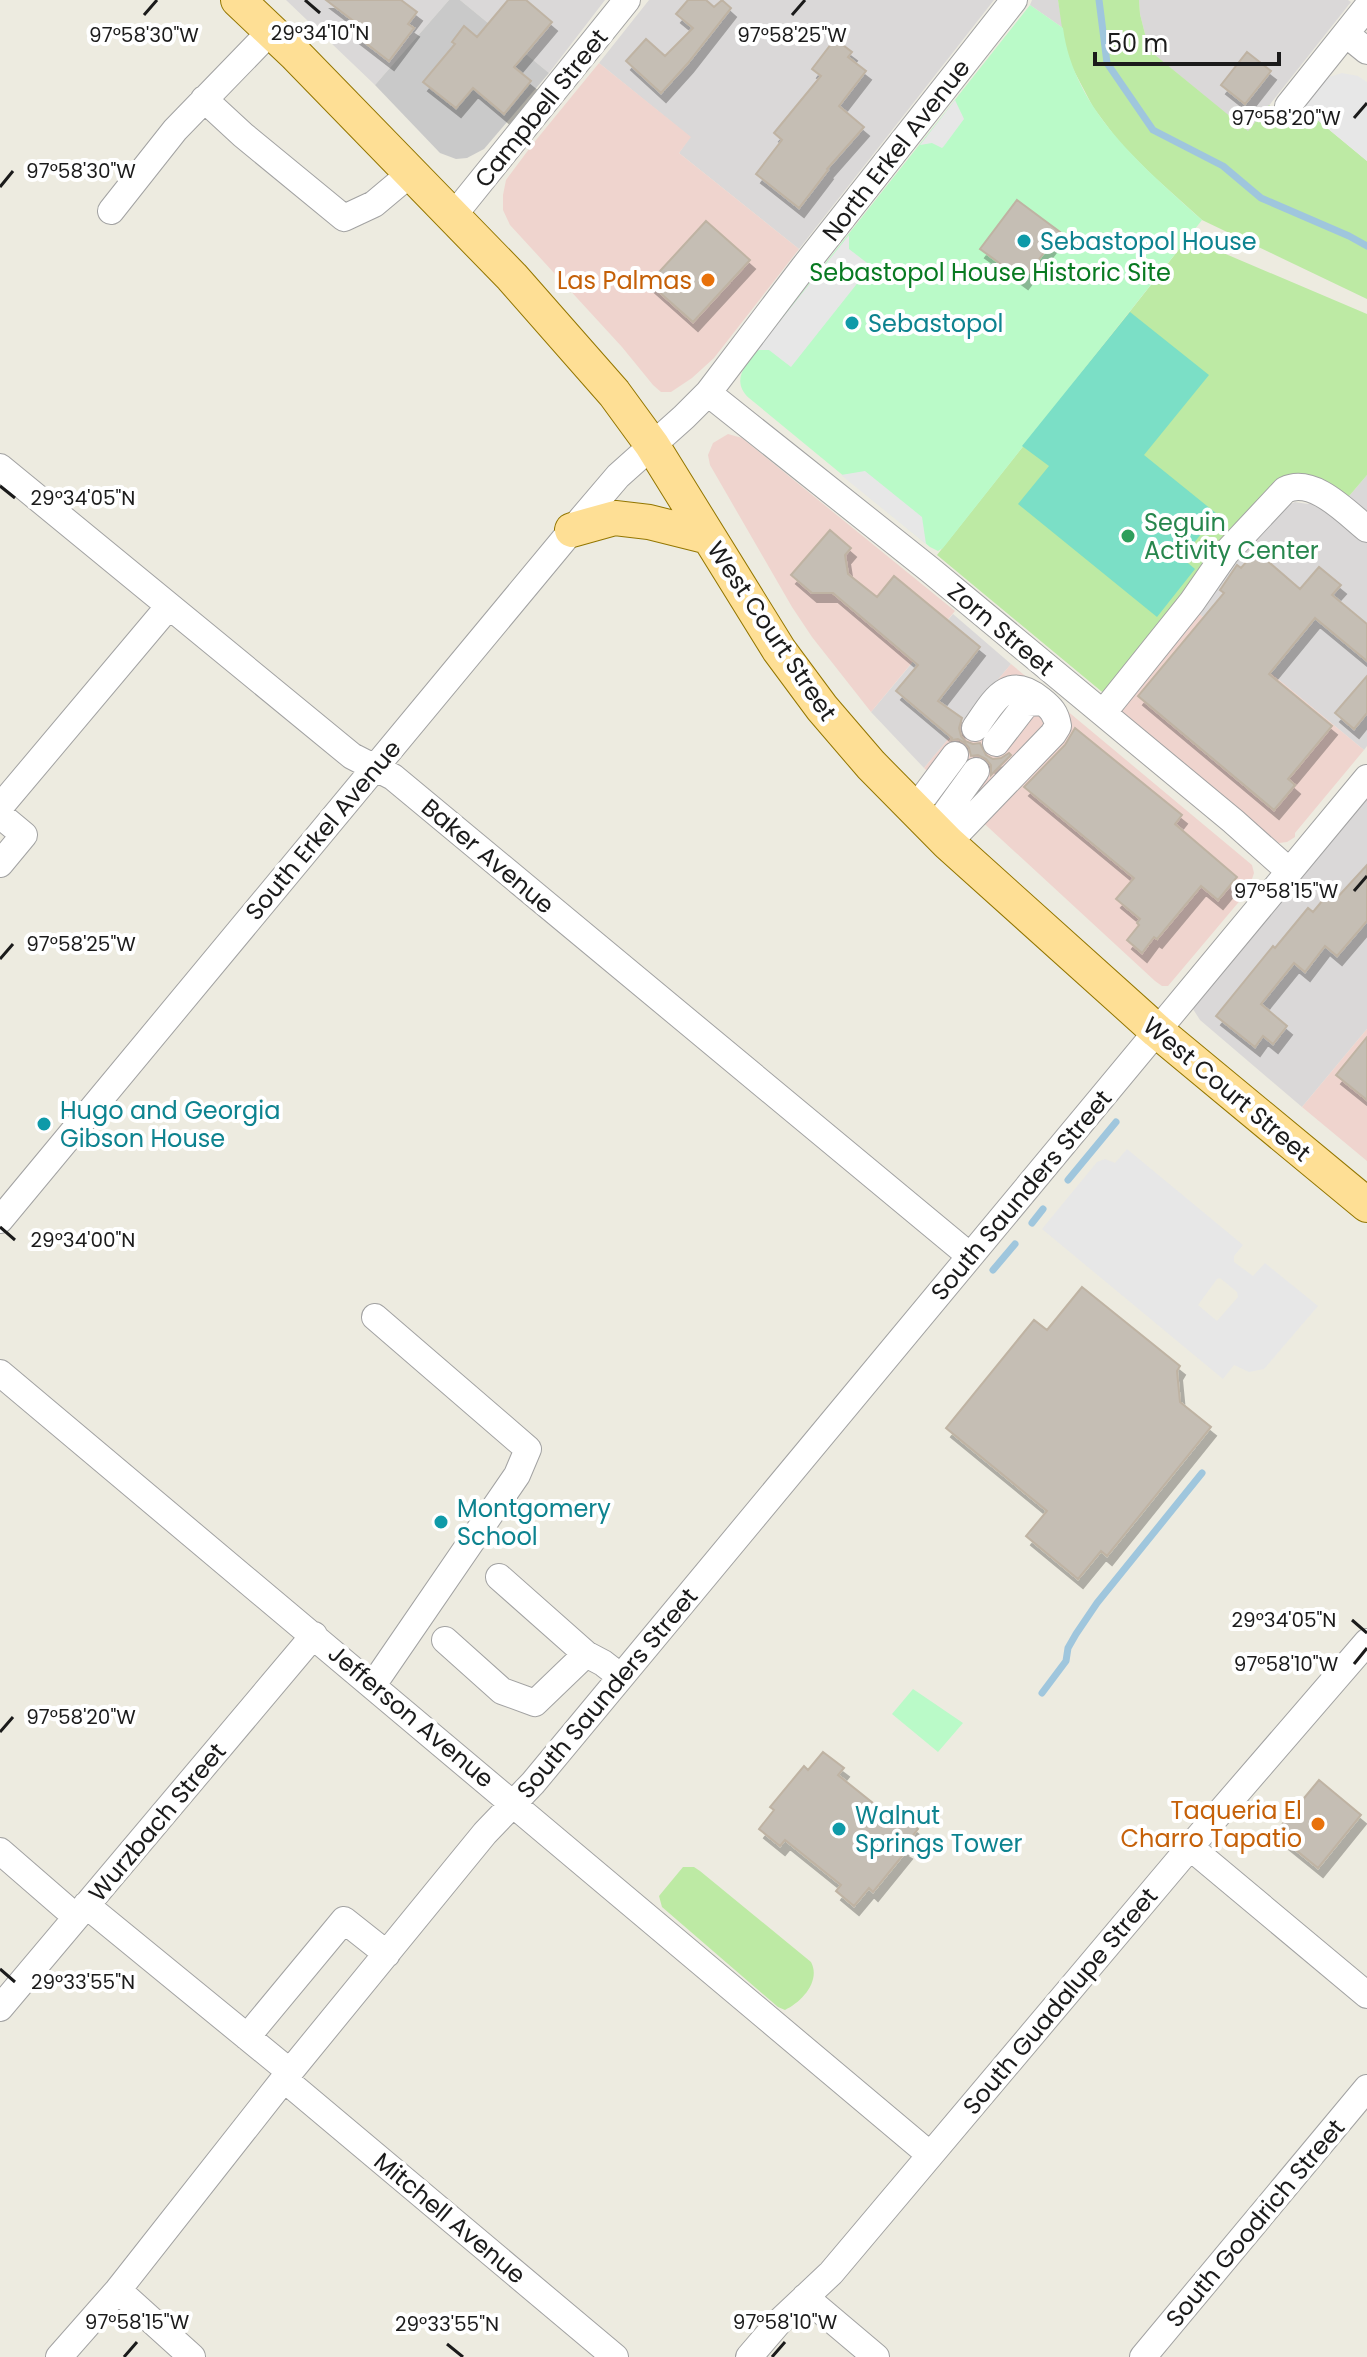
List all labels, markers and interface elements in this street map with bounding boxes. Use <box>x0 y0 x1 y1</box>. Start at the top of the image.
scale bar <box>1095 16 1279 66</box>
text: 29°34'10"N <box>271 19 369 47</box>
text: 97°58'30"W <box>89 21 199 49</box>
text: 97°58'25"W <box>737 21 847 49</box>
street label: Campbell Street <box>467 22 615 194</box>
text: 50 m <box>1107 27 1168 60</box>
street label: North Erkel Avenue <box>814 52 978 248</box>
text: 97°58'20"W <box>1231 104 1341 132</box>
text: 97°58'30"W <box>26 157 136 185</box>
place label: Sebastopol House <box>1040 225 1257 258</box>
marker: Sebastopol House <box>1015 232 1033 250</box>
park label: Sebastopol House Historic Site <box>809 256 1171 289</box>
place label: Las Palmas <box>557 264 692 297</box>
marker: Las Palmas <box>699 271 717 289</box>
place label: Sebastopol <box>868 307 1004 340</box>
marker: Sebastopol <box>843 314 861 332</box>
text: 29°34'05"N <box>31 484 135 512</box>
place label: Seguin Activity Center <box>1144 506 1319 567</box>
marker: Seguin Activity Center <box>1119 527 1137 545</box>
street label: West Court Street <box>700 535 844 727</box>
street label: Zorn Street <box>941 575 1061 683</box>
street label: South Erkel Avenue <box>238 733 408 927</box>
street label: Baker Avenue <box>415 791 561 921</box>
text: 97°58'15"W <box>1234 877 1339 905</box>
text: 97°58'25"W <box>26 930 136 958</box>
street label: West Court Street <box>1136 1009 1318 1169</box>
street label: South Saunders Street <box>923 1083 1119 1307</box>
place label: Hugo and Georgia Gibson House <box>60 1094 280 1155</box>
marker: Hugo and Georgia Gibson House <box>35 1115 53 1133</box>
text: 29°34'00"N <box>31 1226 135 1254</box>
place label: Montgomery School <box>457 1492 611 1553</box>
marker: Montgomery School <box>432 1513 450 1531</box>
street label: South Saunders Street <box>509 1581 705 1805</box>
text: 29°34'05"N <box>1232 1606 1336 1634</box>
street label: Jefferson Avenue <box>321 1637 501 1795</box>
text: 97°58'10"W <box>1234 1650 1339 1678</box>
text: 97°58'20"W <box>26 1703 136 1731</box>
street label: Wurzbach Street <box>81 1736 233 1908</box>
place label: Taqueria El Charro Tapatio <box>1121 1794 1302 1855</box>
place label: Walnut Springs Tower <box>855 1799 1023 1860</box>
marker: Taqueria El Charro Tapatio <box>1309 1815 1327 1833</box>
marker: Walnut Springs Tower <box>830 1820 848 1838</box>
street label: South Guadalupe Street <box>955 1880 1165 2122</box>
text: 29°33'55"N <box>31 1968 135 1996</box>
street label: South Goodrich Street <box>1158 2112 1352 2334</box>
street label: Mitchell Avenue <box>367 2145 533 2291</box>
text: 97°58'15"W <box>85 2308 190 2336</box>
text: 97°58'10"W <box>733 2308 838 2336</box>
text: 29°33'55"N <box>395 2310 499 2338</box>

